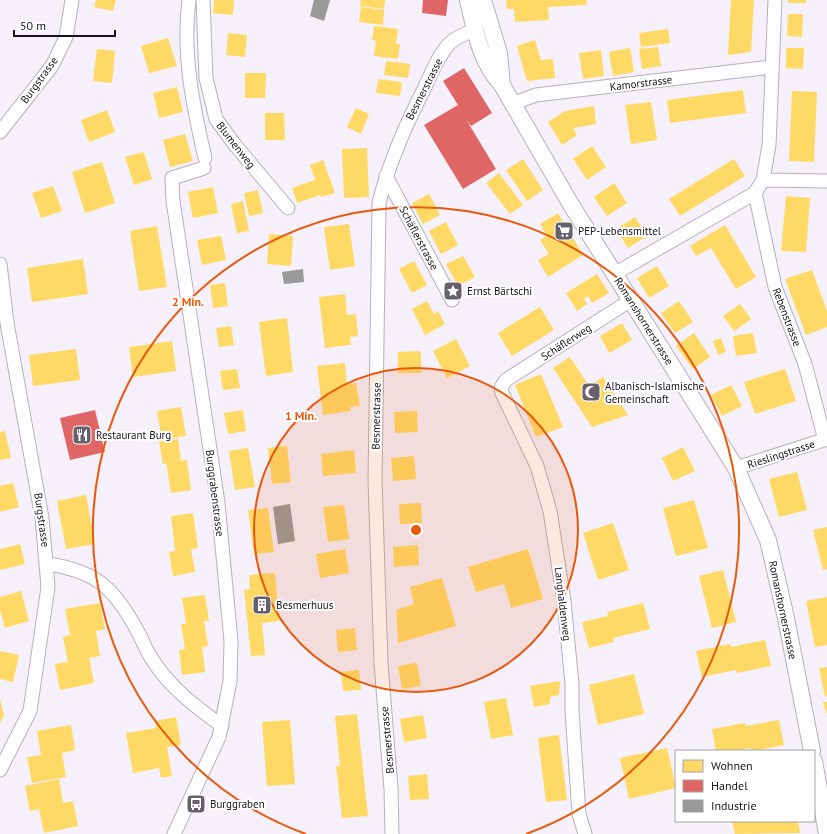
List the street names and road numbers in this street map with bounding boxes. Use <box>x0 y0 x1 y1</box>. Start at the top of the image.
street label: Burgstrasse <box>17 54 61 106</box>
street label: Besmerstrasse <box>402 55 446 122</box>
street label: Kamorstrasse <box>609 72 673 94</box>
street label: Blumenweg <box>213 119 259 171</box>
street label: Schäflerstrasse <box>396 204 442 273</box>
street label: Romanshornerstrasse <box>611 275 677 368</box>
street label: Rebenstrasse <box>769 286 805 349</box>
street label: Schäflerweg <box>538 320 594 363</box>
street label: Besmerstrasse <box>368 382 384 450</box>
street label: Rieslingstrasse <box>745 436 817 472</box>
street label: Burggrabenstrasse <box>203 449 227 537</box>
street label: Burgstrasse <box>31 492 53 548</box>
street label: Romanshornerstrasse <box>766 559 800 661</box>
street label: Langhaldenweg <box>552 566 574 642</box>
street label: Besmerstrasse <box>377 705 397 774</box>

